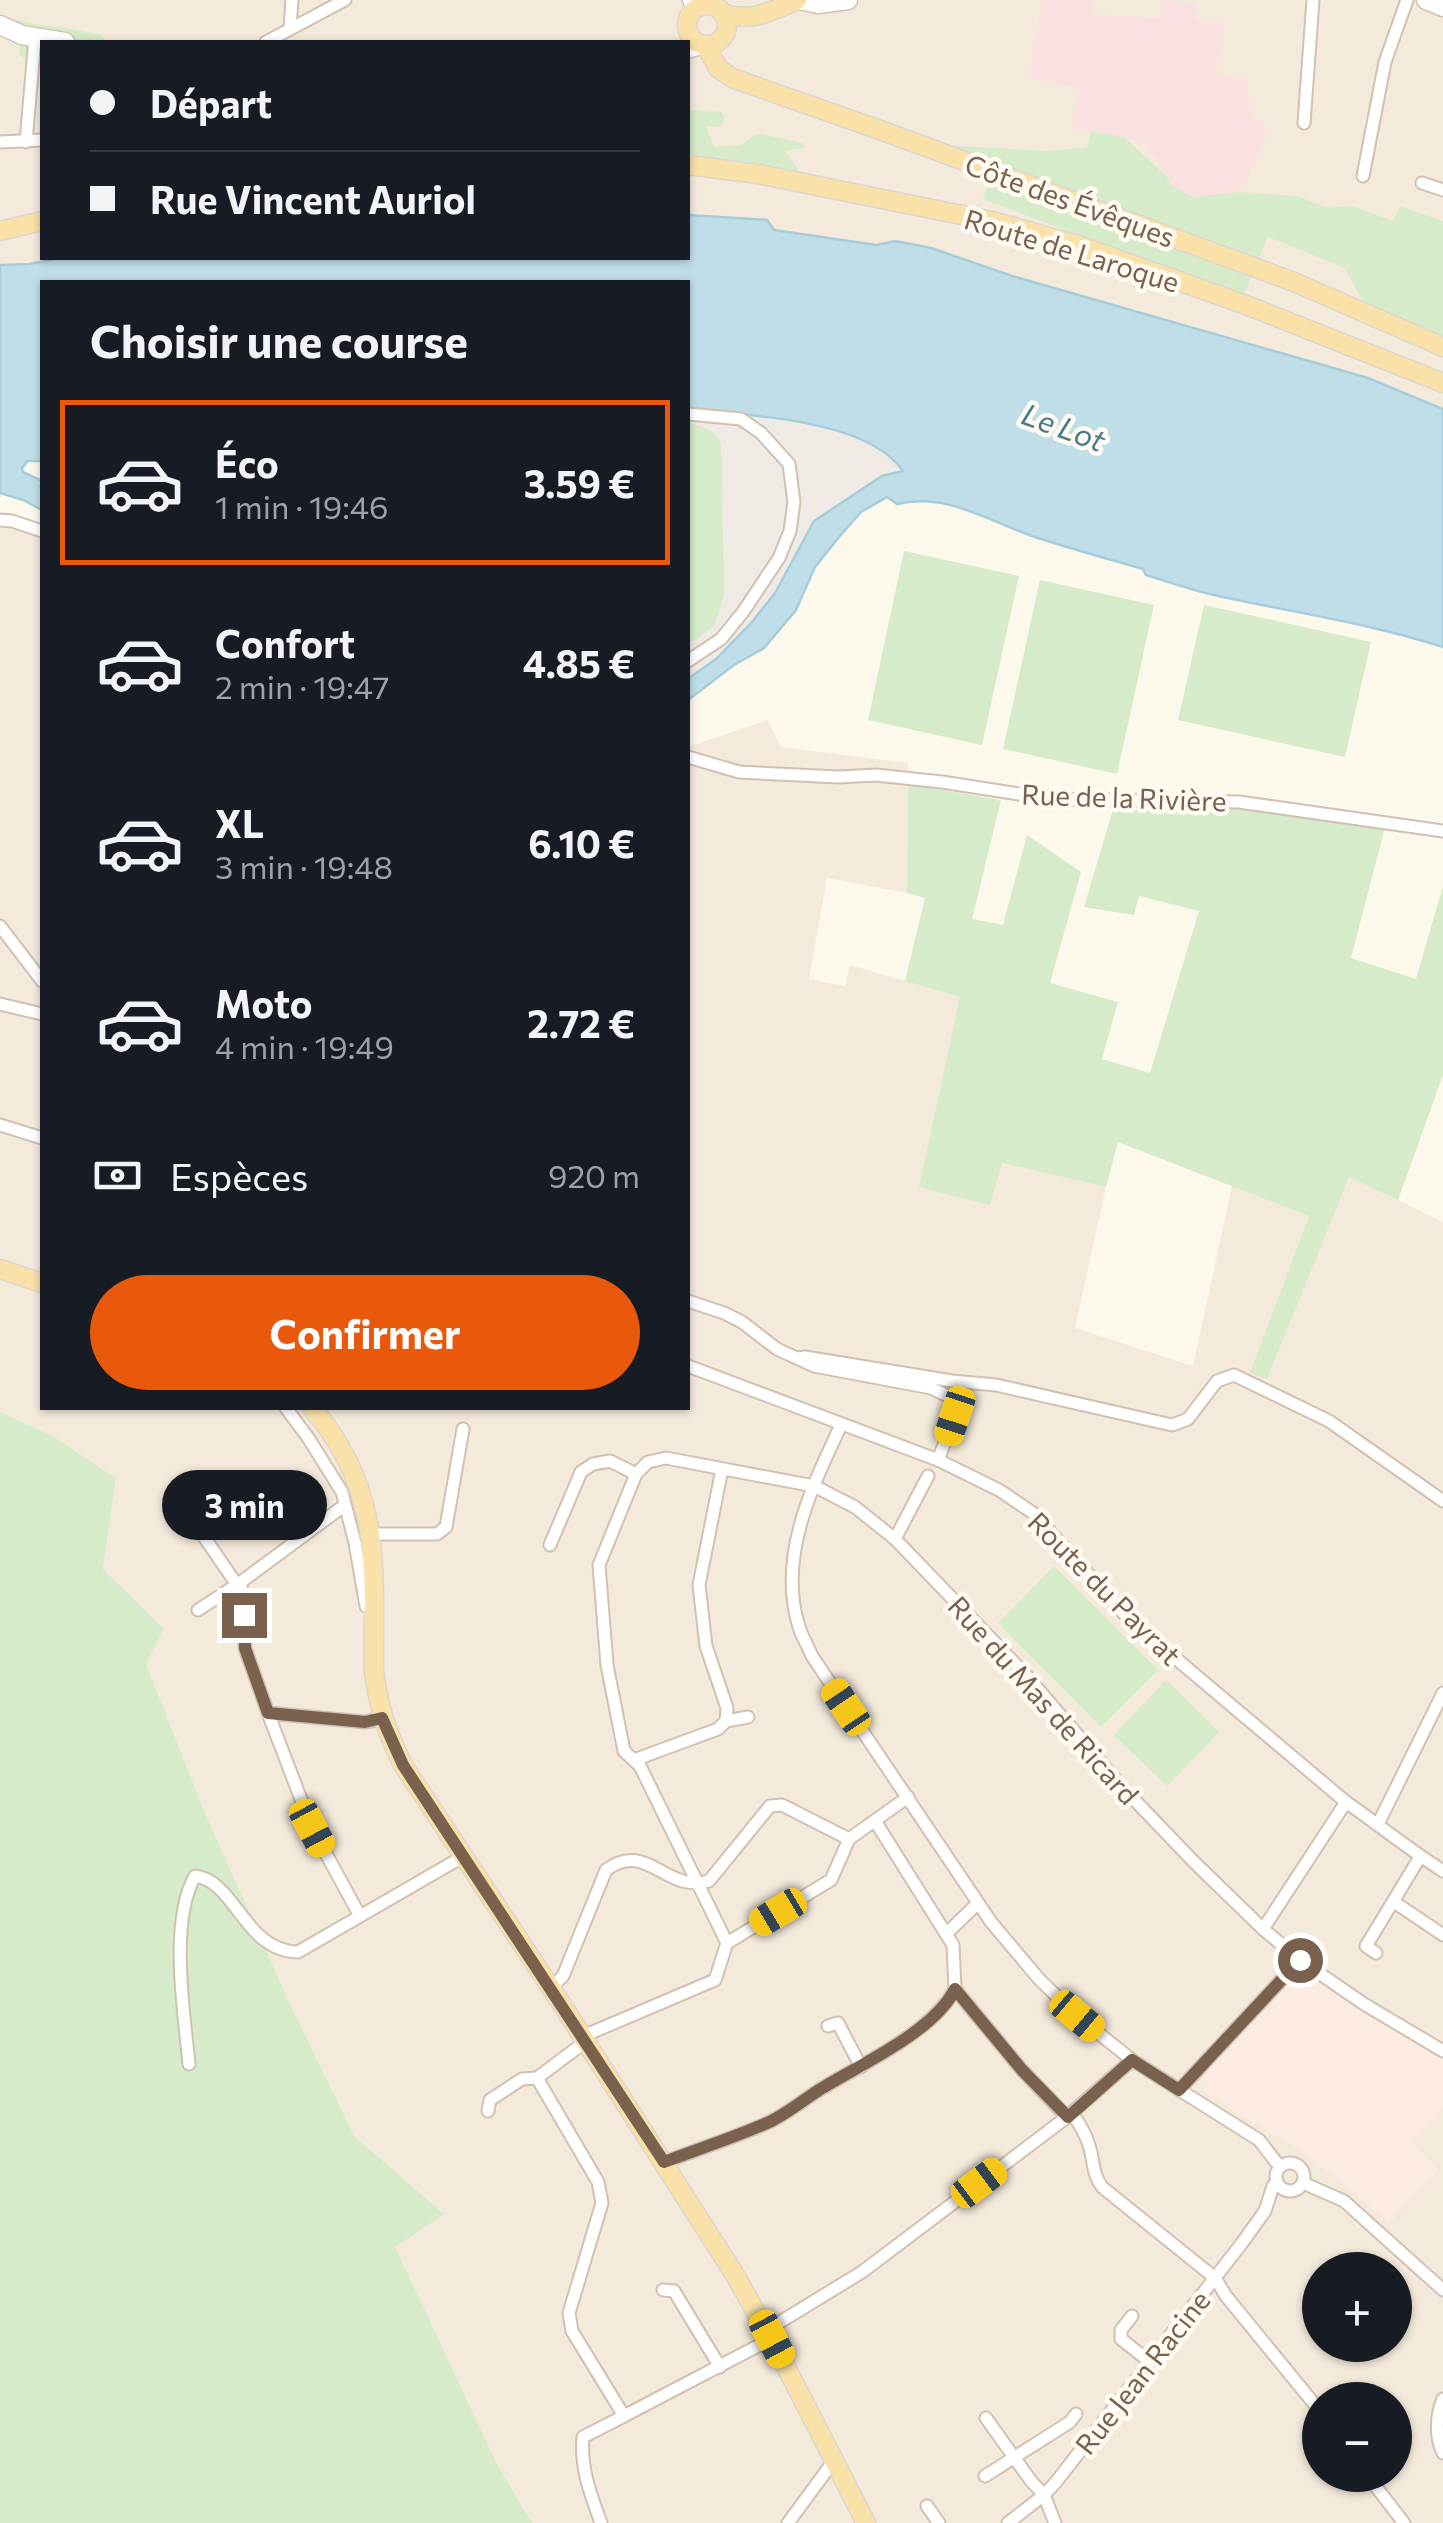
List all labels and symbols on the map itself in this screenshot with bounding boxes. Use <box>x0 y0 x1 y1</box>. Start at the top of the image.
street label: Côte des Évêques <box>961 146 1179 254</box>
street label: Route de Laroque <box>960 201 1184 299</box>
water label: Le Lot <box>1017 394 1111 458</box>
street label: Rue de la Rivière <box>1021 776 1227 818</box>
car <box>931 1383 979 1449</box>
callout: 3 min <box>162 1470 326 1540</box>
street label: Route du Payrat <box>1021 1504 1189 1672</box>
street label: Rue du Mas de Ricard <box>942 1589 1146 1811</box>
route end <box>222 1593 267 1638</box>
car <box>817 1674 875 1740</box>
car <box>285 1794 339 1862</box>
car <box>745 1884 811 1940</box>
route start <box>1278 1938 1323 1983</box>
car <box>1044 1985 1110 2047</box>
car <box>946 2153 1012 2213</box>
street label: Rue Jean Racine <box>1067 2283 1217 2461</box>
car <box>745 2305 799 2373</box>

